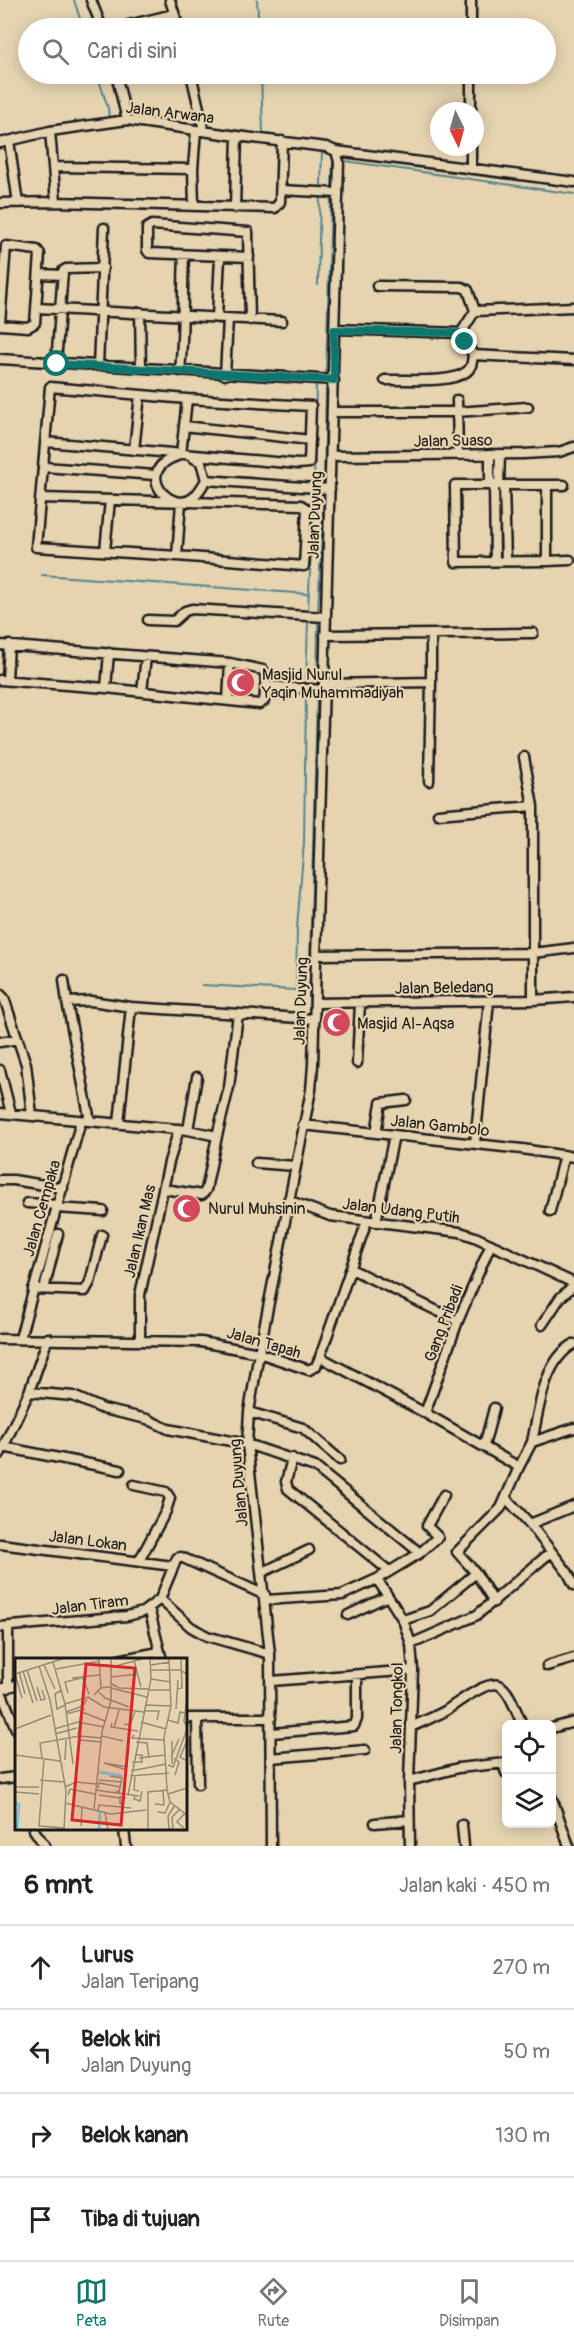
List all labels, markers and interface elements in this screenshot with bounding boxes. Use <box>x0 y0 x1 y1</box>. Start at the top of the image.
search box <box>18 18 556 84</box>
icon: search <box>39 35 72 68</box>
text: Cari di sini <box>87 37 177 65</box>
street label: Jalan Arwana <box>125 98 215 128</box>
north arrow <box>430 102 484 156</box>
route end <box>451 328 477 354</box>
route start <box>43 350 69 376</box>
street label: Jalan Suaso <box>413 430 493 452</box>
street label: Jalan Duyung <box>303 471 327 559</box>
place label: Masjid Nurul Yaqin Muhammadiyah <box>261 665 404 703</box>
mosque icon: Masjid Nurul Yaqin Muhammadiyah <box>225 667 257 699</box>
street label: Jalan Duyung <box>289 957 313 1045</box>
street label: Jalan Beledang <box>394 977 494 999</box>
mosque icon: Masjid Al-Aqsa <box>320 1007 352 1039</box>
place label: Masjid Al-Aqsa <box>357 1014 454 1034</box>
street label: Jalan Gambolo <box>389 1111 491 1141</box>
street label: Jalan Cempaka <box>19 1158 65 1259</box>
street label: Jalan Ikan Mas <box>120 1183 160 1280</box>
mosque icon: Nurul Muhsinin <box>171 1192 203 1224</box>
street label: Jalan Udang Putih <box>341 1194 461 1228</box>
place label: Nurul Muhsinin <box>208 1199 306 1219</box>
street label: Gang Pribadi <box>420 1282 468 1365</box>
street label: Jalan Tapah <box>224 1323 303 1363</box>
street label: Jalan Duyung <box>225 1438 253 1528</box>
street label: Jalan Lokan <box>48 1526 128 1556</box>
street label: Jalan Tiram <box>50 1590 130 1620</box>
inset map <box>15 1658 188 1831</box>
street label: Jalan Tongkol <box>386 1662 408 1754</box>
map controls <box>502 1720 556 1828</box>
button: locate <box>502 1720 556 1774</box>
button: layers <box>502 1774 556 1828</box>
text: 6 mnt <box>24 1869 93 1901</box>
text: Jalan kaki · 450 m <box>399 1873 550 1898</box>
text: Lurus <box>81 1941 133 1969</box>
icon: ahead <box>24 1951 57 1984</box>
text: 270 m <box>492 1955 550 1980</box>
text: Jalan Teripang <box>81 1969 199 1994</box>
text: Belok kiri <box>81 2025 160 2053</box>
icon: left <box>24 2035 57 2068</box>
text: 50 m <box>503 2039 550 2064</box>
text: Jalan Duyung <box>81 2053 191 2078</box>
icon: right <box>24 2119 57 2152</box>
text: Belok kanan <box>81 2121 189 2149</box>
text: 130 m <box>495 2123 550 2148</box>
icon: arrive <box>24 2203 57 2236</box>
text: Tiba di tujuan <box>81 2205 200 2233</box>
tab: Peta <box>75 2275 108 2331</box>
tab: Rute <box>257 2275 290 2331</box>
tab: Disimpan <box>439 2275 499 2331</box>

